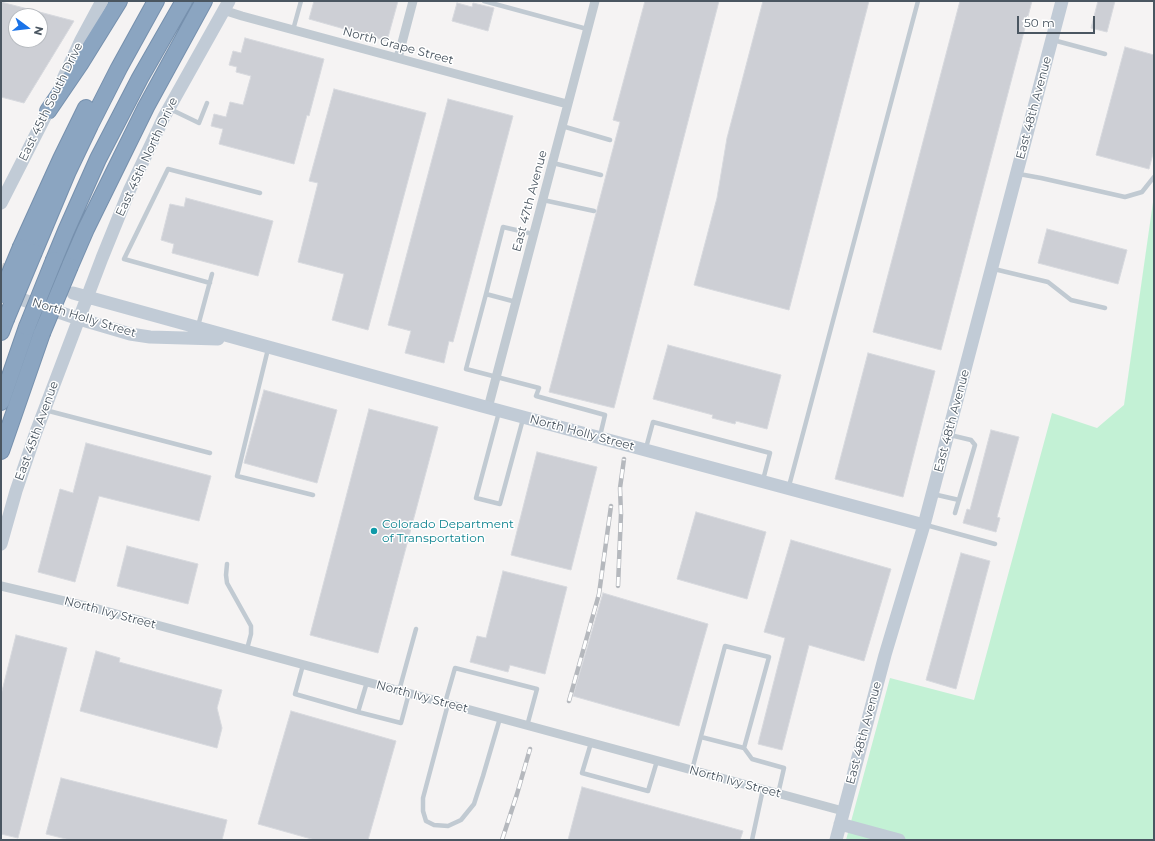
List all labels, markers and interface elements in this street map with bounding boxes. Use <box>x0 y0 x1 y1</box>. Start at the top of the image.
north arrow <box>8 8 48 48</box>
scale bar <box>1019 8 1097 34</box>
text: 50 m <box>1024 15 1055 30</box>
street label: North Grape Street <box>341 24 455 68</box>
text: N <box>31 25 47 37</box>
street label: East 45th South Drive <box>16 40 86 164</box>
street label: East 48th Avenue <box>1013 55 1055 161</box>
street label: East 45th North Drive <box>113 95 181 219</box>
street label: East 47th Avenue <box>510 149 550 253</box>
street label: North Holly Street <box>30 295 138 341</box>
street label: East 48th Avenue <box>931 368 973 474</box>
street label: East 45th Avenue <box>12 379 62 483</box>
street label: North Holly Street <box>528 412 636 454</box>
place label: Colorado Department of Transportation <box>382 517 514 545</box>
marker: Colorado Department of Transportation <box>369 526 379 536</box>
street label: North Ivy Street <box>63 594 157 632</box>
street label: North Ivy Street <box>375 678 469 716</box>
street label: East 48th Avenue <box>843 680 885 786</box>
street label: North Ivy Street <box>688 763 782 801</box>

